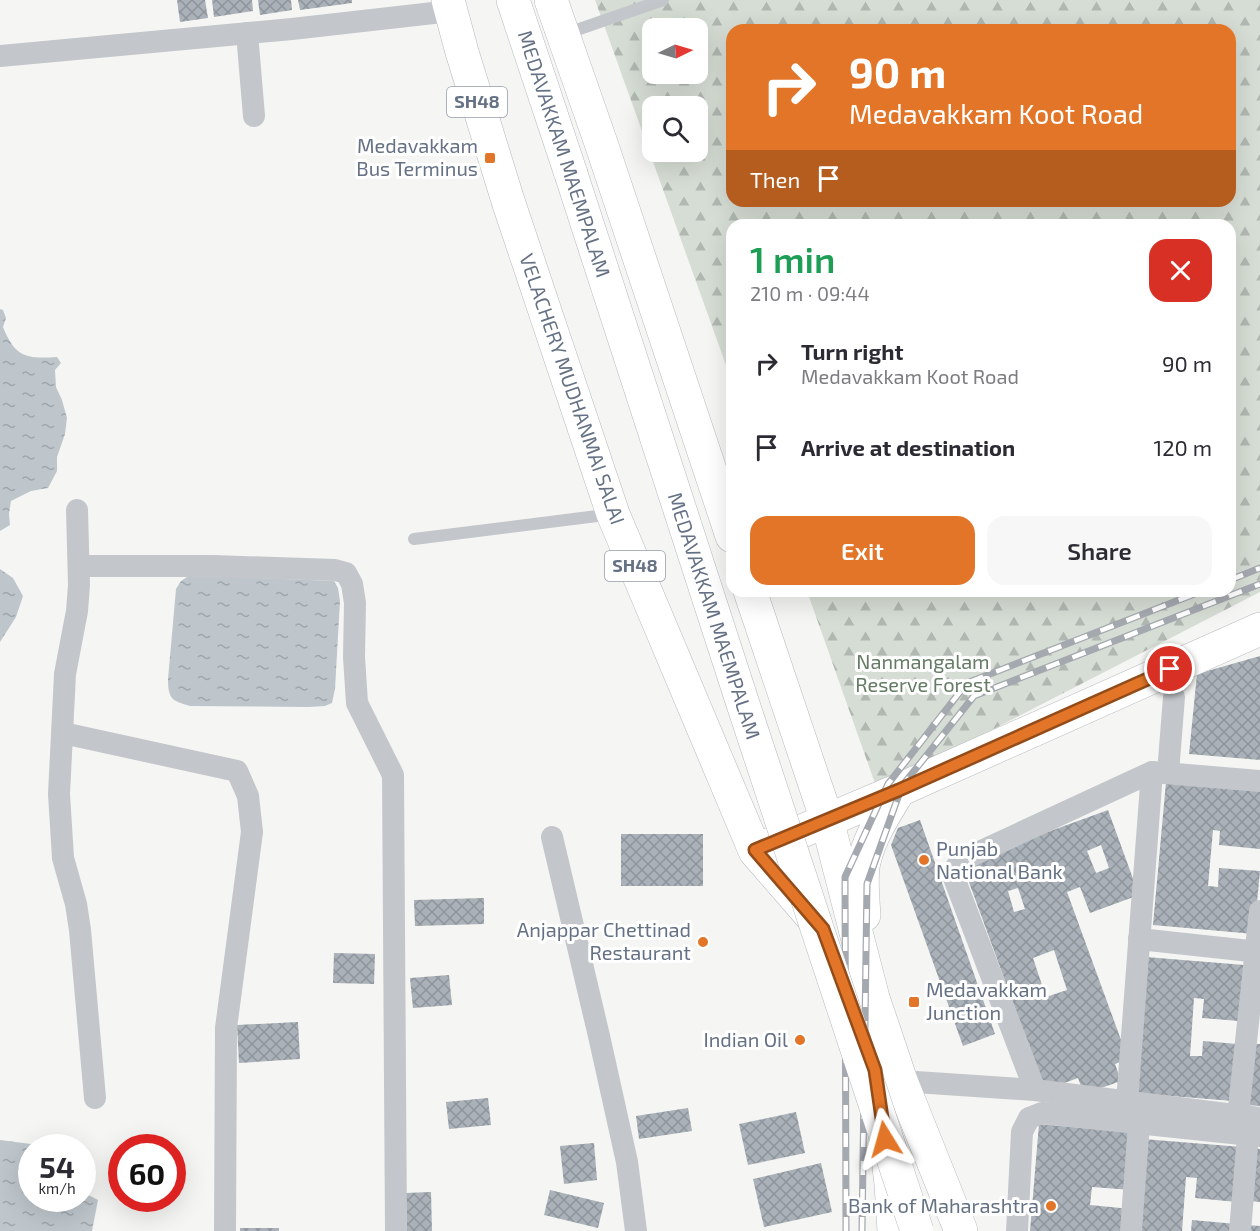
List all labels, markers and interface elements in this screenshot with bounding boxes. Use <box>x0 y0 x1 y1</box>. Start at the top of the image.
north arrow <box>642 18 708 84</box>
map controls <box>642 18 708 162</box>
street label: MEDAVAKKAM MAEMPALAM <box>514 27 616 280</box>
text: 90 m <box>849 46 946 96</box>
icon: right <box>750 48 828 126</box>
road number: SH48 <box>447 87 507 117</box>
button: search <box>642 96 708 162</box>
text: Medavakkam Koot Road <box>849 97 1143 129</box>
place label: Medavakkam Bus Terminus <box>356 133 478 180</box>
marker: Medavakkam Bus Terminus <box>483 151 497 165</box>
icon: arrive <box>812 162 845 195</box>
text: Then <box>750 166 800 192</box>
text: 1 min <box>750 237 835 280</box>
button: close <box>1149 239 1212 302</box>
street label: VELACHERY MUDHANMAI SALAI <box>515 250 631 527</box>
text: 210 m · 09:44 <box>750 281 870 305</box>
text: Turn right <box>801 338 903 364</box>
icon: right <box>750 347 783 380</box>
text: 90 m <box>1162 350 1212 376</box>
text: Medavakkam Koot Road <box>801 364 1019 388</box>
icon: arrive <box>750 431 783 464</box>
text: Arrive at destination <box>801 434 1015 460</box>
text: 120 m <box>1153 434 1212 460</box>
street label: MEDAVAKKAM MAEMPALAM <box>664 489 766 742</box>
button: Exit <box>750 516 975 585</box>
button: Share <box>987 516 1212 585</box>
road number: SH48 <box>605 551 665 581</box>
pin <box>1144 643 1195 694</box>
park label: Nanmangalam Reserve Forest <box>855 649 991 696</box>
icon: arrive <box>1153 652 1186 685</box>
place label: Punjab National Bank <box>936 836 1063 883</box>
marker: Punjab National Bank <box>917 853 931 867</box>
place label: Anjappar Chettinad Restaurant <box>517 917 691 964</box>
marker: Anjappar Chettinad Restaurant <box>696 935 710 949</box>
place label: Medavakkam Junction <box>926 977 1047 1024</box>
marker: Medavakkam Junction <box>907 995 921 1009</box>
place label: Indian Oil <box>703 1027 788 1051</box>
marker: Indian Oil <box>793 1033 807 1047</box>
position arrow <box>853 1107 917 1171</box>
speed limit sign: 60 <box>108 1134 186 1212</box>
text: 54 <box>39 1148 75 1184</box>
text: km/h <box>38 1179 76 1197</box>
place label: Bank of Maharashtra <box>848 1193 1039 1217</box>
marker: Bank of Maharashtra <box>1044 1199 1058 1213</box>

